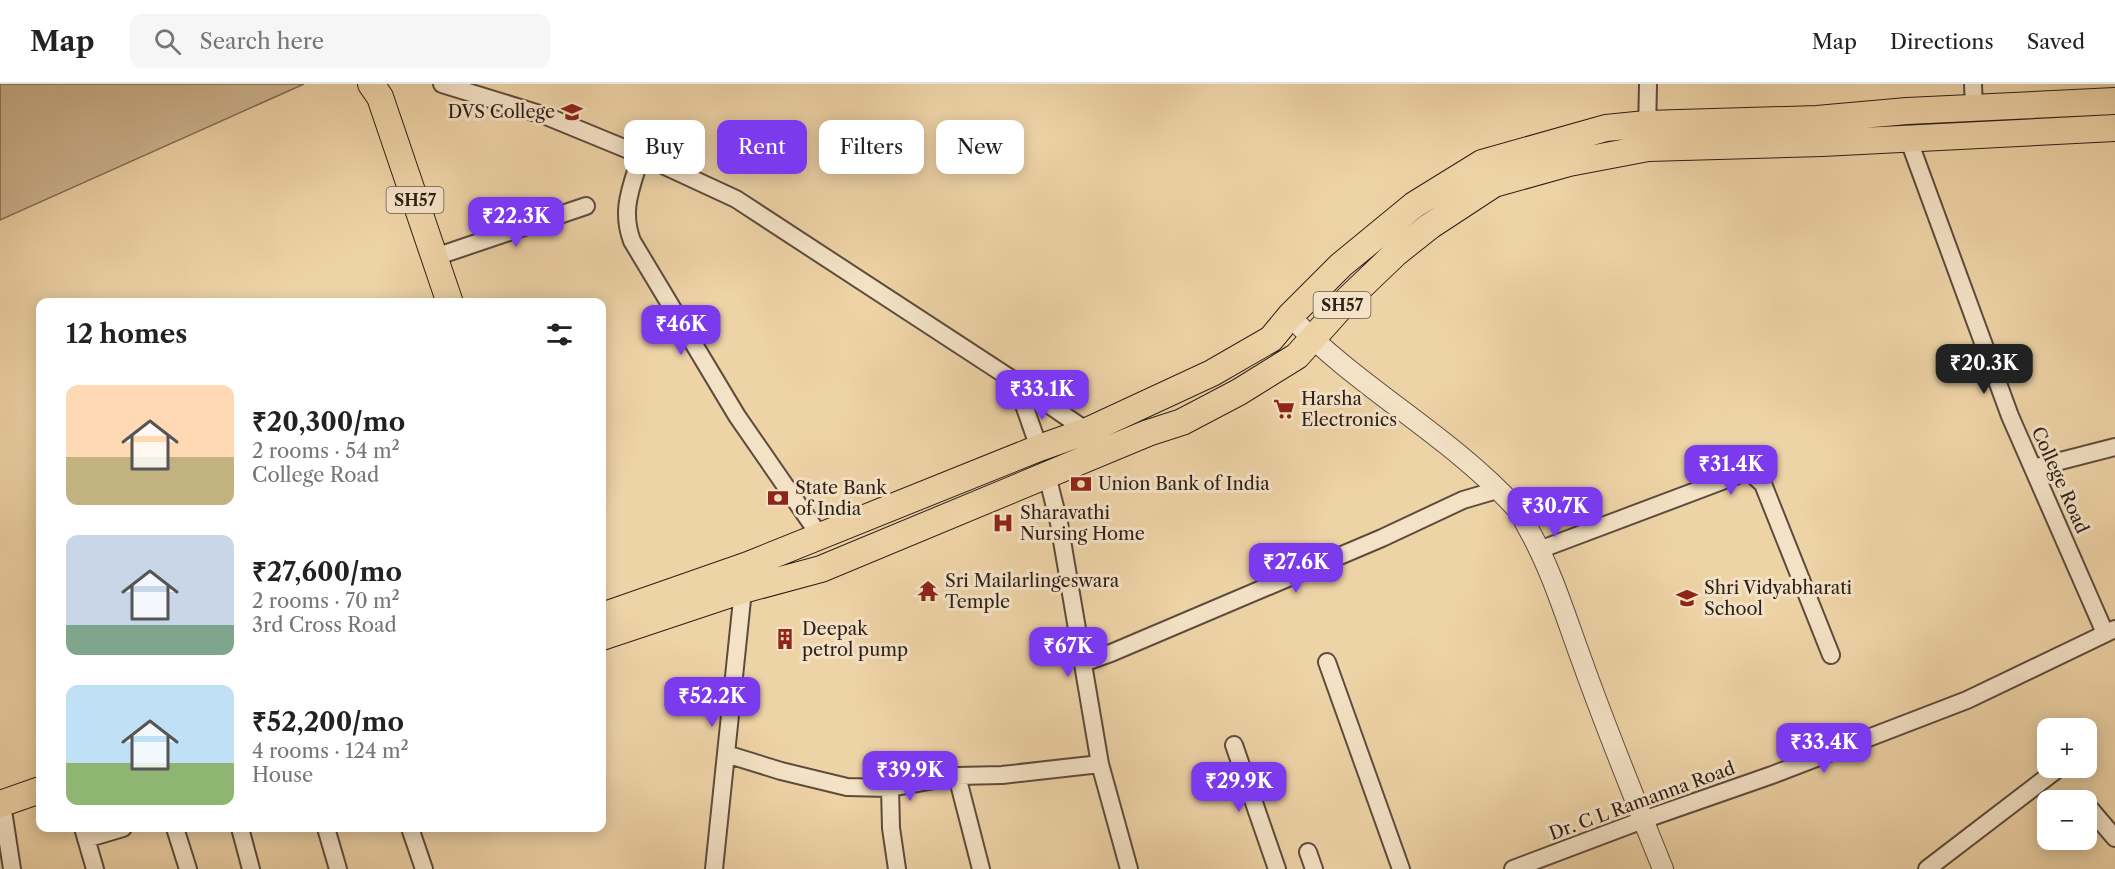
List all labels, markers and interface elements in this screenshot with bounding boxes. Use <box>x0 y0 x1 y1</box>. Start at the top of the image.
search box <box>130 14 550 68</box>
text: Map <box>30 24 94 58</box>
icon: search <box>151 25 184 58</box>
text: Search here <box>199 28 324 55</box>
text: Map <box>1812 29 1857 54</box>
text: Directions <box>1890 29 1994 54</box>
text: Saved <box>2027 29 2085 54</box>
school or university icon: DVS College <box>560 100 584 124</box>
place label: DVS College <box>448 101 555 123</box>
chip: Buy <box>624 120 705 174</box>
chip: Rent <box>717 120 807 174</box>
chip: Filters <box>819 120 924 174</box>
chip: New <box>936 120 1024 174</box>
road number: SH57 <box>386 187 444 213</box>
pin: ₹22.3K <box>467 197 565 248</box>
text: ₹22.3K <box>482 204 550 228</box>
road number: SH57 <box>1314 292 1370 318</box>
pin: ₹46K <box>645 305 717 356</box>
text: ₹46K <box>655 312 707 336</box>
text: 12 homes <box>66 318 187 350</box>
icon: filters <box>543 318 576 351</box>
pin: ₹20.3K <box>1935 344 2033 395</box>
text: ₹20.3K <box>1950 351 2018 375</box>
pin: ₹33.1K <box>993 370 1091 421</box>
text: ₹33.1K <box>1010 377 1074 401</box>
place label: Harsha Electronics <box>1301 388 1397 431</box>
supermarket icon: Harsha Electronics <box>1272 397 1296 421</box>
text: ₹20,300/mo <box>252 406 405 438</box>
icon: home <box>114 409 186 481</box>
street label: College Road <box>2027 423 2093 537</box>
text: 2 rooms · 54 m² <box>252 439 400 463</box>
pin: ₹31.4K <box>1682 445 1780 496</box>
text: ₹31.4K <box>1698 452 1764 476</box>
text: College Road <box>252 463 379 487</box>
bank icon: Union Bank of India <box>1069 472 1093 496</box>
place label: Union Bank of India <box>1098 473 1270 495</box>
place label: State Bank of India <box>795 477 888 520</box>
bank icon: State Bank of India <box>766 486 790 510</box>
pin: ₹30.7K <box>1506 487 1604 538</box>
text: ₹30.7K <box>1522 494 1588 518</box>
place label: Sharavathi Nursing Home <box>1020 502 1145 545</box>
hospital icon: Sharavathi Nursing Home <box>991 511 1015 535</box>
pin: ₹27.6K <box>1247 543 1345 594</box>
text: ₹27.6K <box>1263 550 1329 574</box>
text: ₹27,600/mo <box>252 556 402 588</box>
icon: home <box>114 559 186 631</box>
place label: Sri Mailarlingeswara Temple <box>945 570 1120 613</box>
place label: Shri Vidyabharati School <box>1704 577 1853 620</box>
temple icon: Sri Mailarlingeswara Temple <box>916 579 940 603</box>
school or university icon: Shri Vidyabharati School <box>1675 586 1699 610</box>
text: 2 rooms · 70 m² <box>252 589 400 613</box>
text: 3rd Cross Road <box>252 613 397 637</box>
place label: Deepak petrol pump <box>802 618 908 661</box>
building icon: Deepak petrol pump <box>773 627 797 651</box>
pin: ₹67K <box>1032 627 1104 678</box>
text: ₹67K <box>1043 634 1093 658</box>
pin: ₹52.2K <box>663 677 761 728</box>
text: ₹52.2K <box>678 684 746 708</box>
text: ₹52,200/mo <box>252 706 404 738</box>
icon: home <box>114 709 186 781</box>
map controls <box>2037 718 2097 850</box>
button: + <box>2037 718 2097 778</box>
pin: ₹33.4K <box>1775 723 1873 774</box>
text: ₹33.4K <box>1790 730 1858 754</box>
text: 4 rooms · 124 m² <box>252 739 409 763</box>
pin: ₹39.9K <box>861 751 959 802</box>
street label: Dr. C L Ramanna Road <box>1546 757 1738 845</box>
text: ₹39.9K <box>877 758 943 782</box>
pin: ₹29.9K <box>1190 762 1288 813</box>
text: House <box>252 763 313 787</box>
text: ₹29.9K <box>1205 769 1273 793</box>
button: − <box>2037 790 2097 850</box>

